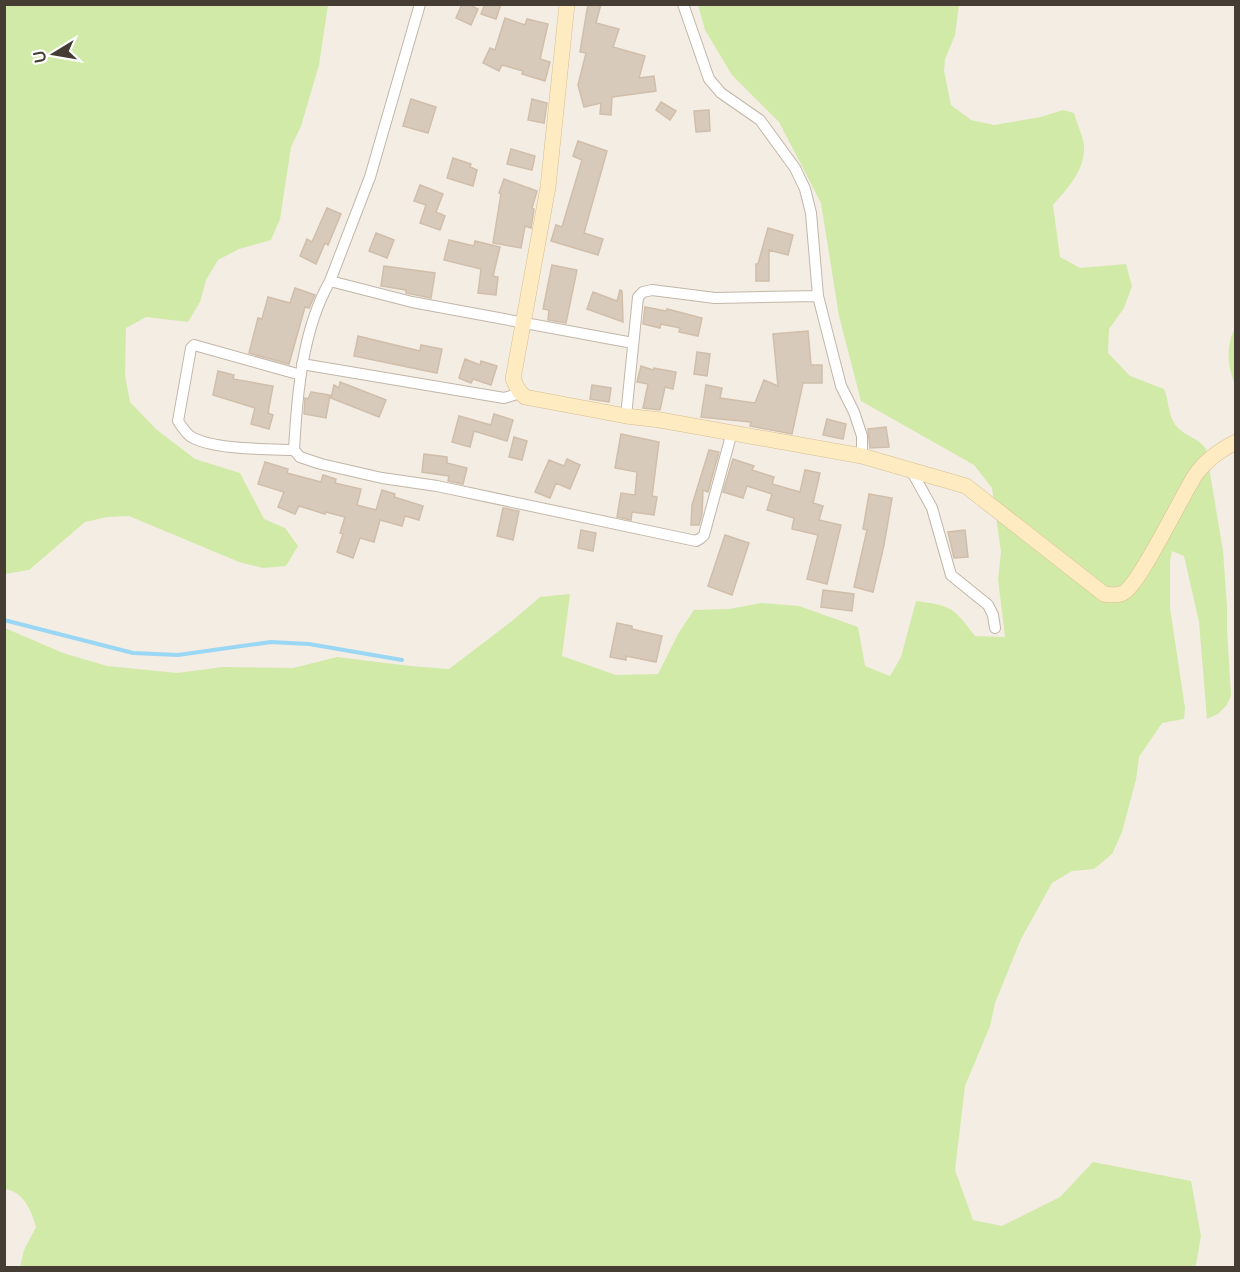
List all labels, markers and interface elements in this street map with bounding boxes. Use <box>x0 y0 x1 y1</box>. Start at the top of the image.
north arrow <box>24 24 84 84</box>
text: U <box>29 49 51 65</box>

